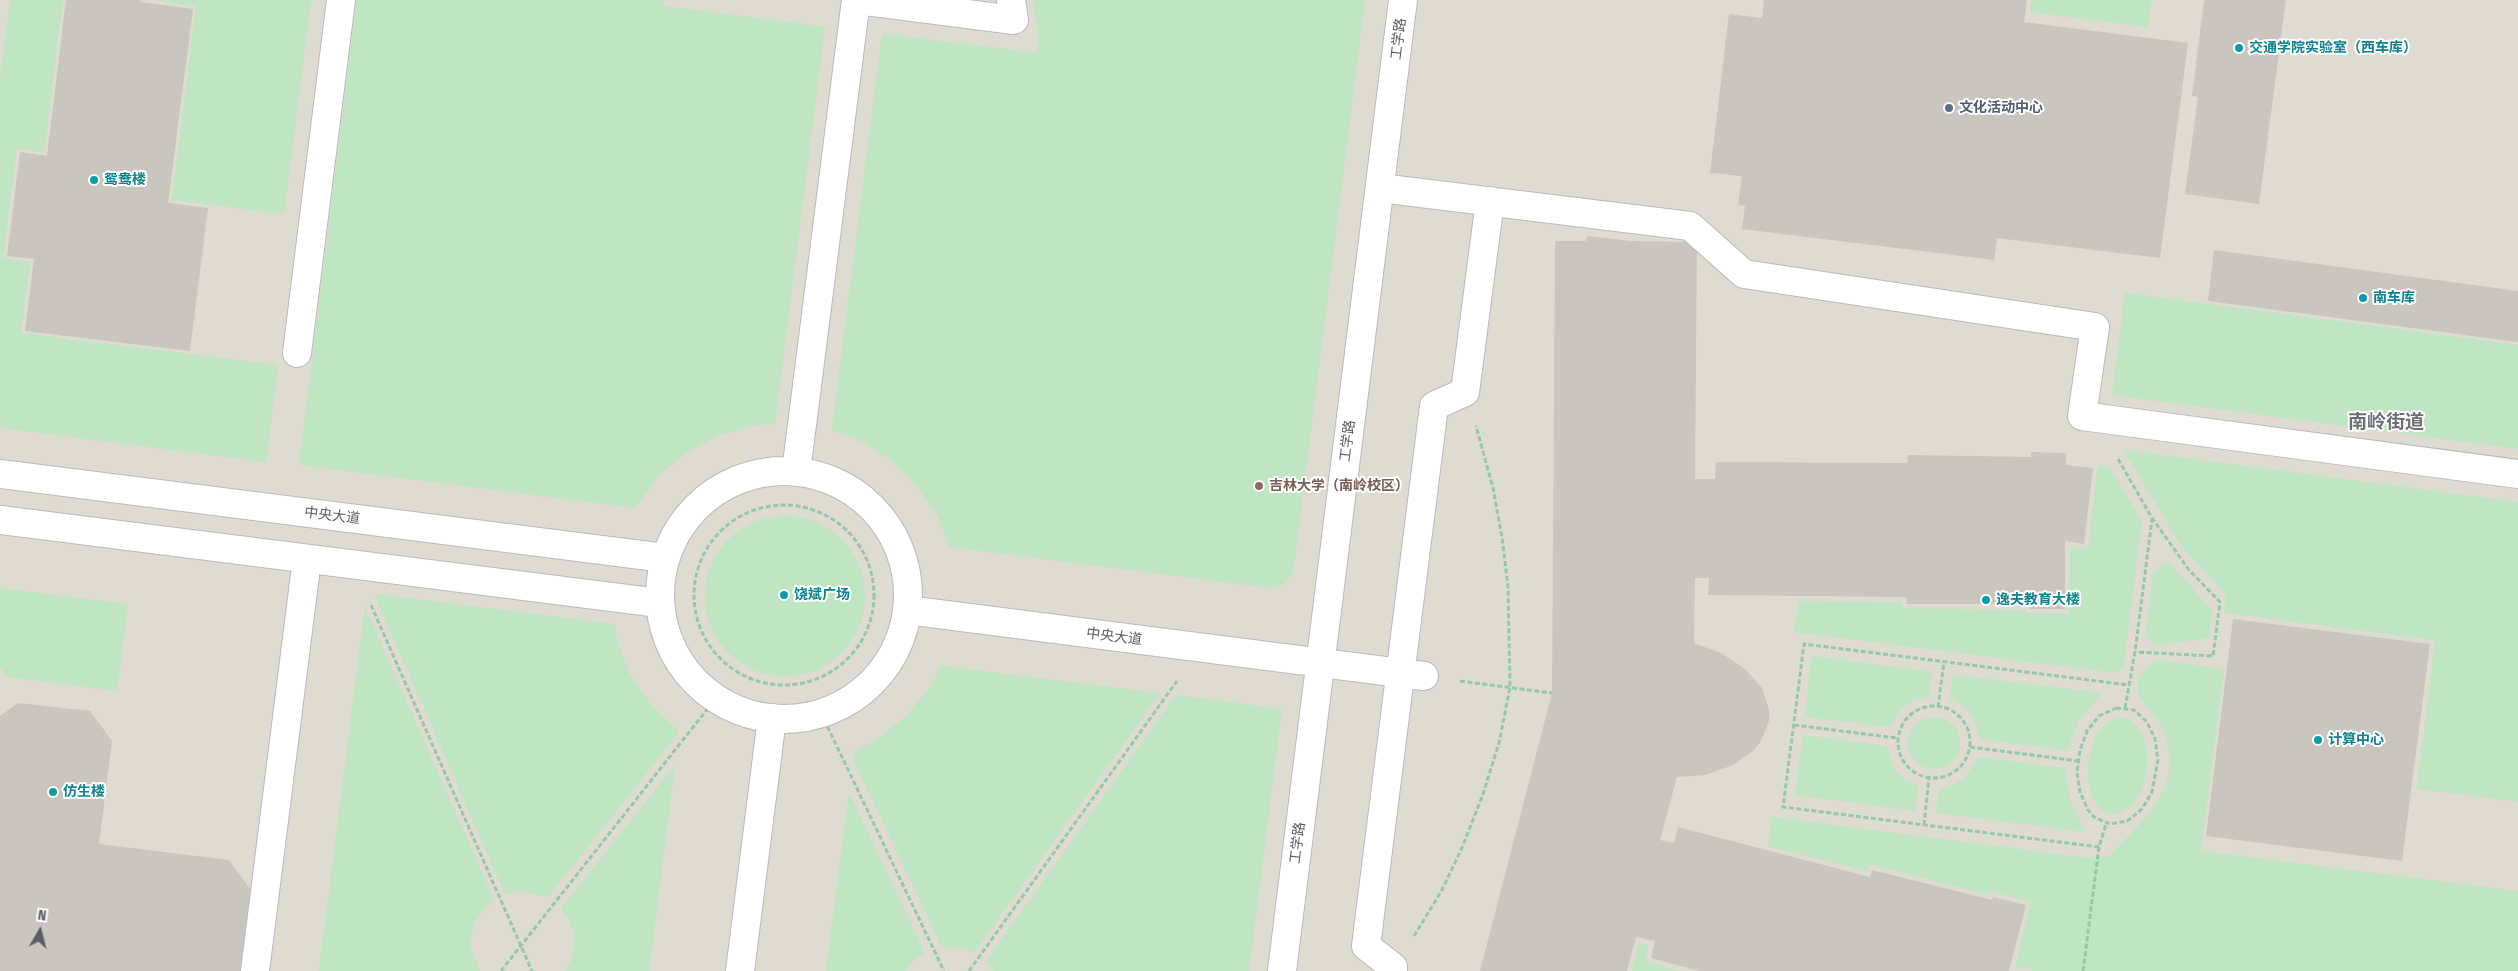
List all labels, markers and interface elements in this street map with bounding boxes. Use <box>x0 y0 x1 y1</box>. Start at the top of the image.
street label: 工学路 <box>1388 17 1410 61</box>
place label: 交通学院实验室（西车库） <box>2249 40 2417 56</box>
marker: 交通学院实验室（西车库） <box>2233 42 2245 54</box>
place label: 文化活动中心 <box>1959 100 2043 116</box>
marker: 文化活动中心 <box>1943 102 1955 114</box>
place label: 鸳鸯楼 <box>104 172 146 188</box>
marker: 鸳鸯楼 <box>88 174 100 186</box>
place label: 南车库 <box>2373 290 2415 306</box>
marker: 南车库 <box>2357 292 2369 304</box>
district label: 南岭街道 <box>2348 412 2424 434</box>
street label: 工学路 <box>1337 419 1359 463</box>
place label: 吉林大学（南岭校区） <box>1269 478 1409 494</box>
marker: 吉林大学（南岭校区） <box>1253 480 1265 492</box>
street label: 中央大道 <box>303 504 361 528</box>
place label: 饶斌广场 <box>794 587 850 603</box>
marker: 饶斌广场 <box>778 589 790 601</box>
place label: 逸夫教育大楼 <box>1996 592 2080 608</box>
marker: 逸夫教育大楼 <box>1980 594 1992 606</box>
street label: 中央大道 <box>1085 625 1143 649</box>
place label: 计算中心 <box>2328 732 2384 748</box>
marker: 计算中心 <box>2312 734 2324 746</box>
place label: 仿生楼 <box>63 784 105 800</box>
marker: 仿生楼 <box>47 786 59 798</box>
street label: 工学路 <box>1287 821 1309 865</box>
north arrow <box>15 906 65 956</box>
text: N <box>37 907 47 925</box>

